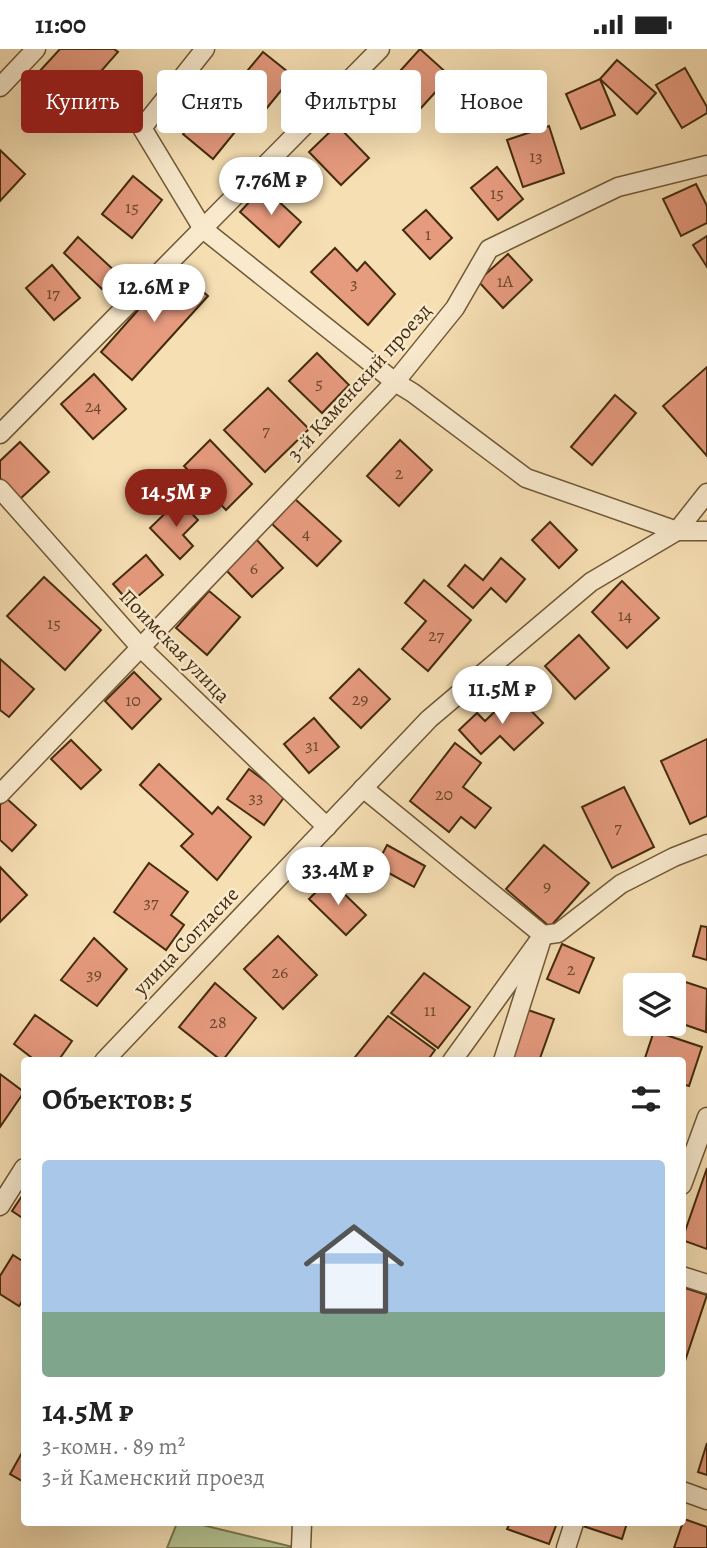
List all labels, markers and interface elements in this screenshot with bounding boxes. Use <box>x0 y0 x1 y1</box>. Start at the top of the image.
text: 11:00 <box>35 7 86 42</box>
chip: Купить <box>21 70 143 133</box>
chip: Снять <box>157 70 267 133</box>
chip: Фильтры <box>281 70 421 133</box>
chip: Новое <box>435 70 547 133</box>
house number: 13 <box>529 144 543 168</box>
pin: 7.76M ₽ <box>206 157 336 217</box>
text: 7.76M ₽ <box>235 164 307 195</box>
house number: 15 <box>490 181 504 205</box>
house number: 15 <box>125 195 139 219</box>
house number: 1 <box>425 222 431 246</box>
pin: 12.6M ₽ <box>89 265 219 324</box>
house number: 1А <box>497 269 514 293</box>
text: 12.6M ₽ <box>118 271 190 302</box>
house number: 3 <box>350 271 358 295</box>
house number: 17 <box>46 281 60 305</box>
street label: 3-й Каменский проезд <box>281 297 437 467</box>
house number: 5 <box>315 371 323 395</box>
house number: 24 <box>85 394 101 418</box>
house number: 7 <box>262 418 270 442</box>
house number: 2 <box>395 461 404 485</box>
pin: 14.5M ₽ <box>111 469 241 529</box>
text: 14.5M ₽ <box>141 476 211 507</box>
house number: 4 <box>302 521 310 545</box>
house number: 6 <box>250 556 258 580</box>
street label: Поимская улица <box>113 583 237 709</box>
house number: 14 <box>618 603 632 627</box>
house number: 15 <box>47 611 61 635</box>
house number: 27 <box>428 623 444 647</box>
pin: 11.5M ₽ <box>437 667 567 726</box>
text: 11.5M ₽ <box>468 673 536 704</box>
house number: 29 <box>352 687 368 711</box>
house number: 10 <box>125 688 141 712</box>
house number: 31 <box>305 733 319 757</box>
house number: 20 <box>435 782 453 806</box>
house number: 33 <box>249 785 263 809</box>
house number: 7 <box>614 815 622 839</box>
pin: 33.4M ₽ <box>273 847 403 907</box>
text: 33.4M ₽ <box>302 854 374 885</box>
house number: 9 <box>543 874 551 898</box>
street label: улица Согласие <box>126 881 245 1002</box>
house number: 37 <box>143 890 159 914</box>
house number: 2 <box>567 957 576 981</box>
house number: 26 <box>272 960 288 984</box>
house number: 39 <box>86 962 102 986</box>
map controls <box>623 973 686 1036</box>
button: layers <box>623 973 686 1036</box>
house number: 11 <box>424 998 436 1022</box>
house number: 28 <box>209 1010 227 1034</box>
text: Объектов: 5 <box>42 1079 192 1119</box>
icon: filters <box>627 1080 665 1118</box>
icon: home <box>291 1206 417 1332</box>
text: 14.5M ₽ <box>42 1391 134 1431</box>
text: 3-комн. · 89 m² <box>42 1431 185 1462</box>
text: 3-й Каменский проезд <box>42 1462 265 1493</box>

